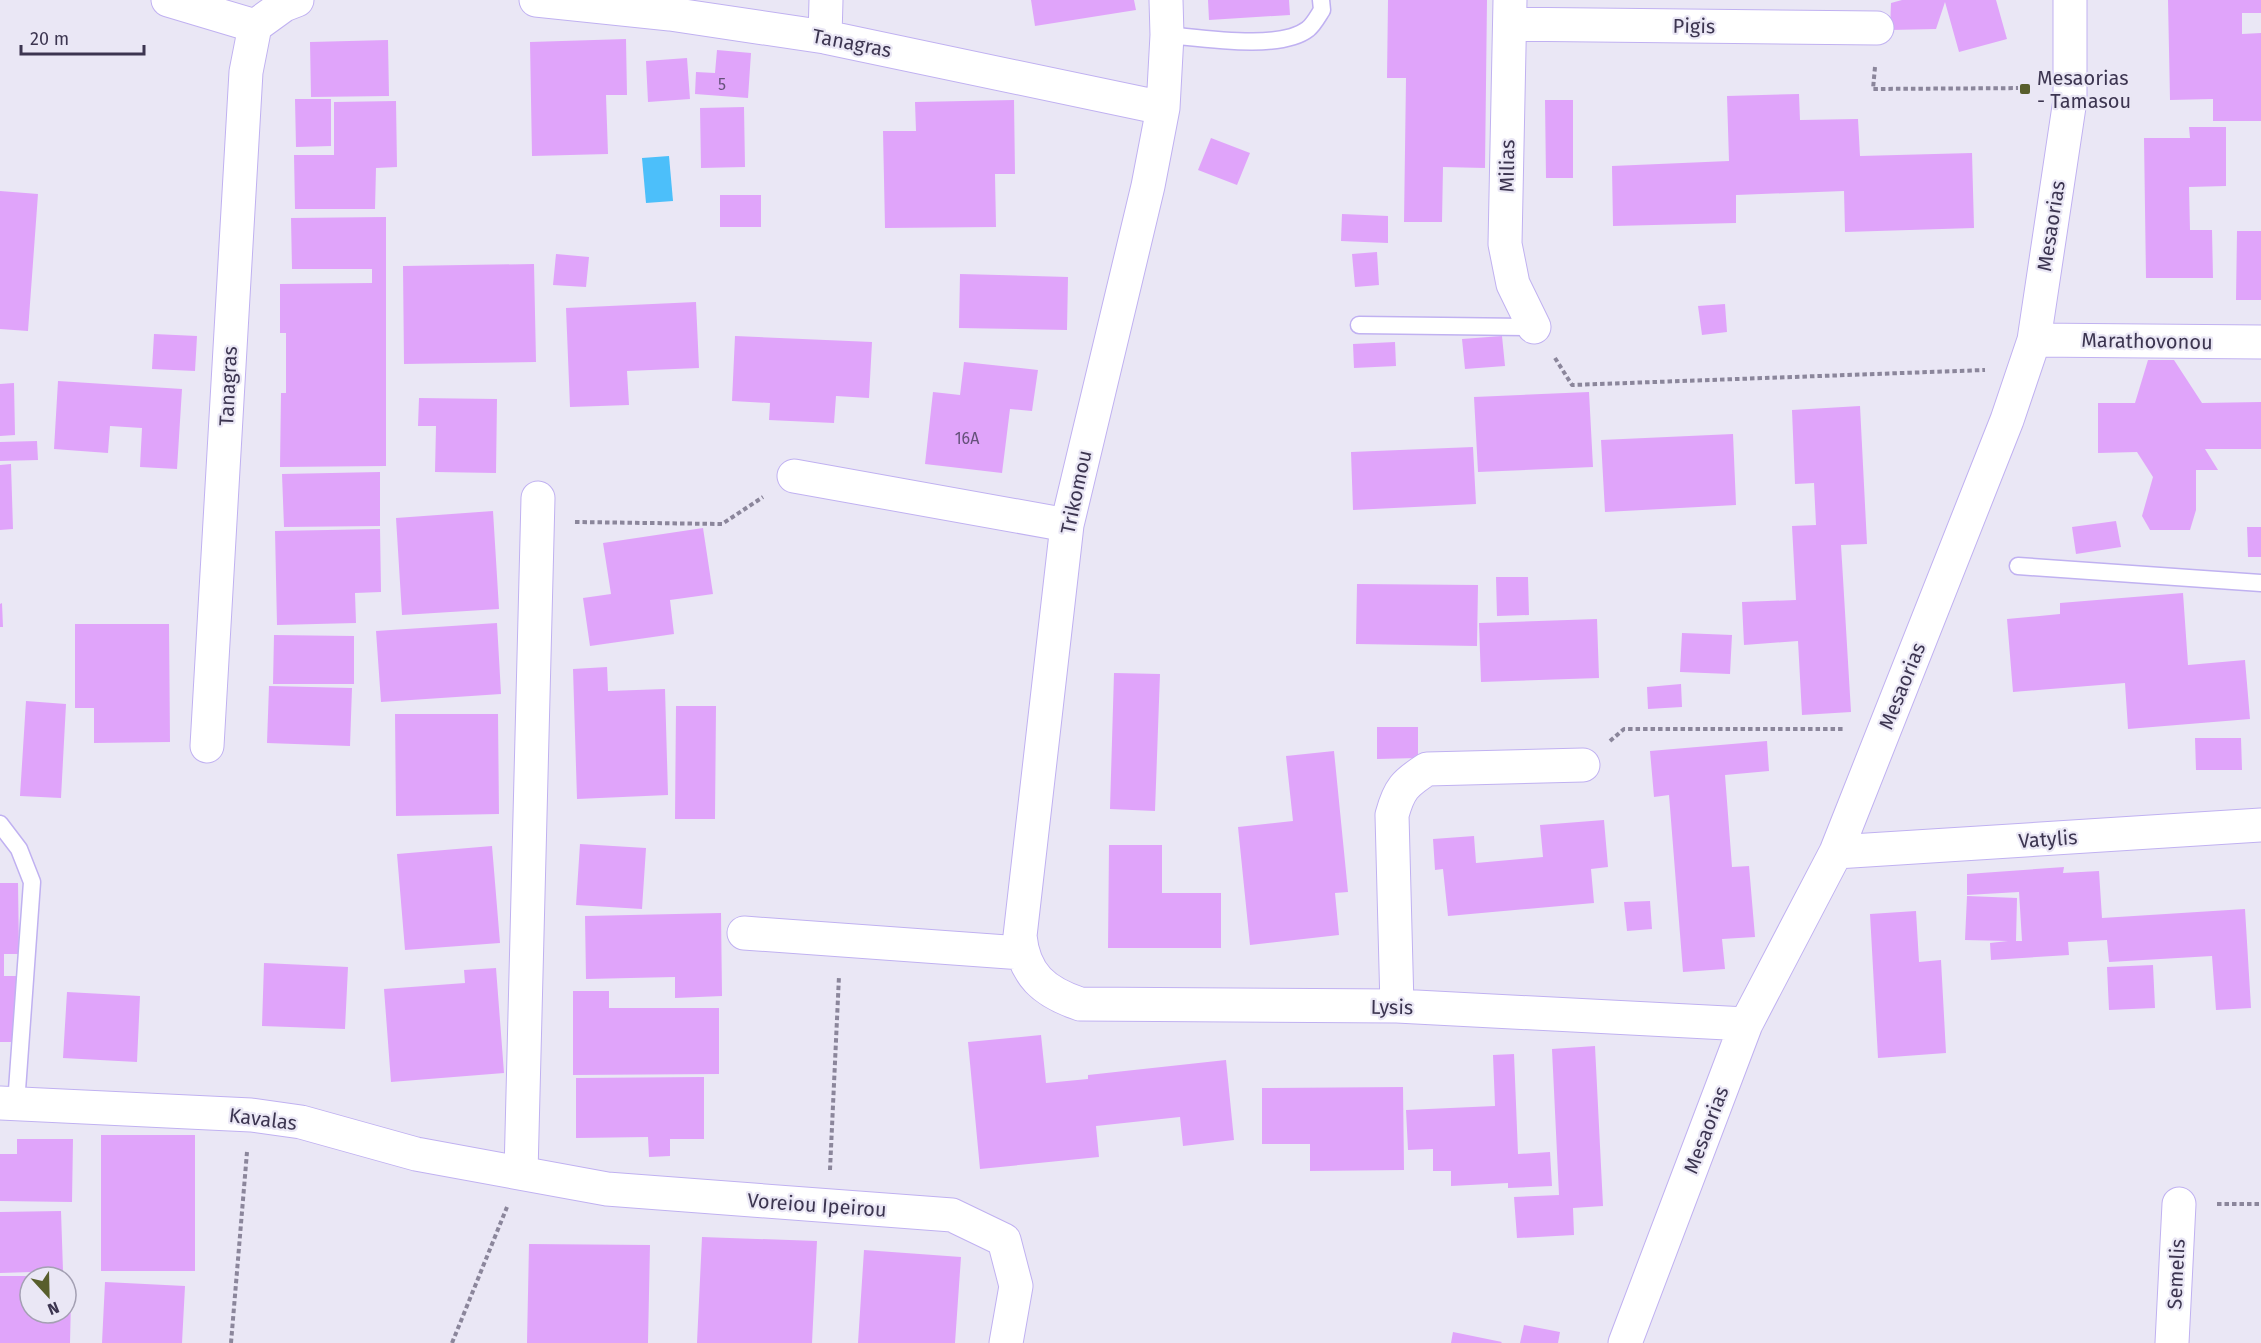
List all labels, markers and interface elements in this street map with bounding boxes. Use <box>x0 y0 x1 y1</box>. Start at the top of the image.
street label: Pigis <box>1672 14 1716 38</box>
scale bar <box>21 18 144 56</box>
street label: Tanagras <box>810 24 894 62</box>
text: 20 m <box>30 28 69 50</box>
place label: Mesaorias - Tamasou <box>2037 66 2131 113</box>
house number: 5 <box>718 75 726 94</box>
marker: Mesaorias - Tamasou <box>2018 82 2032 96</box>
street label: Milias <box>1495 139 1519 193</box>
street label: Mesaorias <box>2032 179 2070 273</box>
street label: Marathovonou <box>2081 328 2213 354</box>
street label: Tanagras <box>214 345 242 427</box>
house number: 16A <box>955 429 980 448</box>
street label: Trikomou <box>1055 448 1097 536</box>
street label: Mesaorias <box>1874 639 1930 733</box>
street label: Vatylis <box>2018 825 2078 853</box>
street label: Lysis <box>1370 995 1414 1019</box>
street label: Mesaorias <box>1678 1083 1734 1177</box>
street label: Kavalas <box>228 1103 298 1135</box>
street label: Voreiou Ipeirou <box>747 1188 887 1222</box>
street label: Semelis <box>2162 1238 2190 1310</box>
north arrow <box>18 1265 78 1325</box>
text: N <box>45 1298 62 1319</box>

